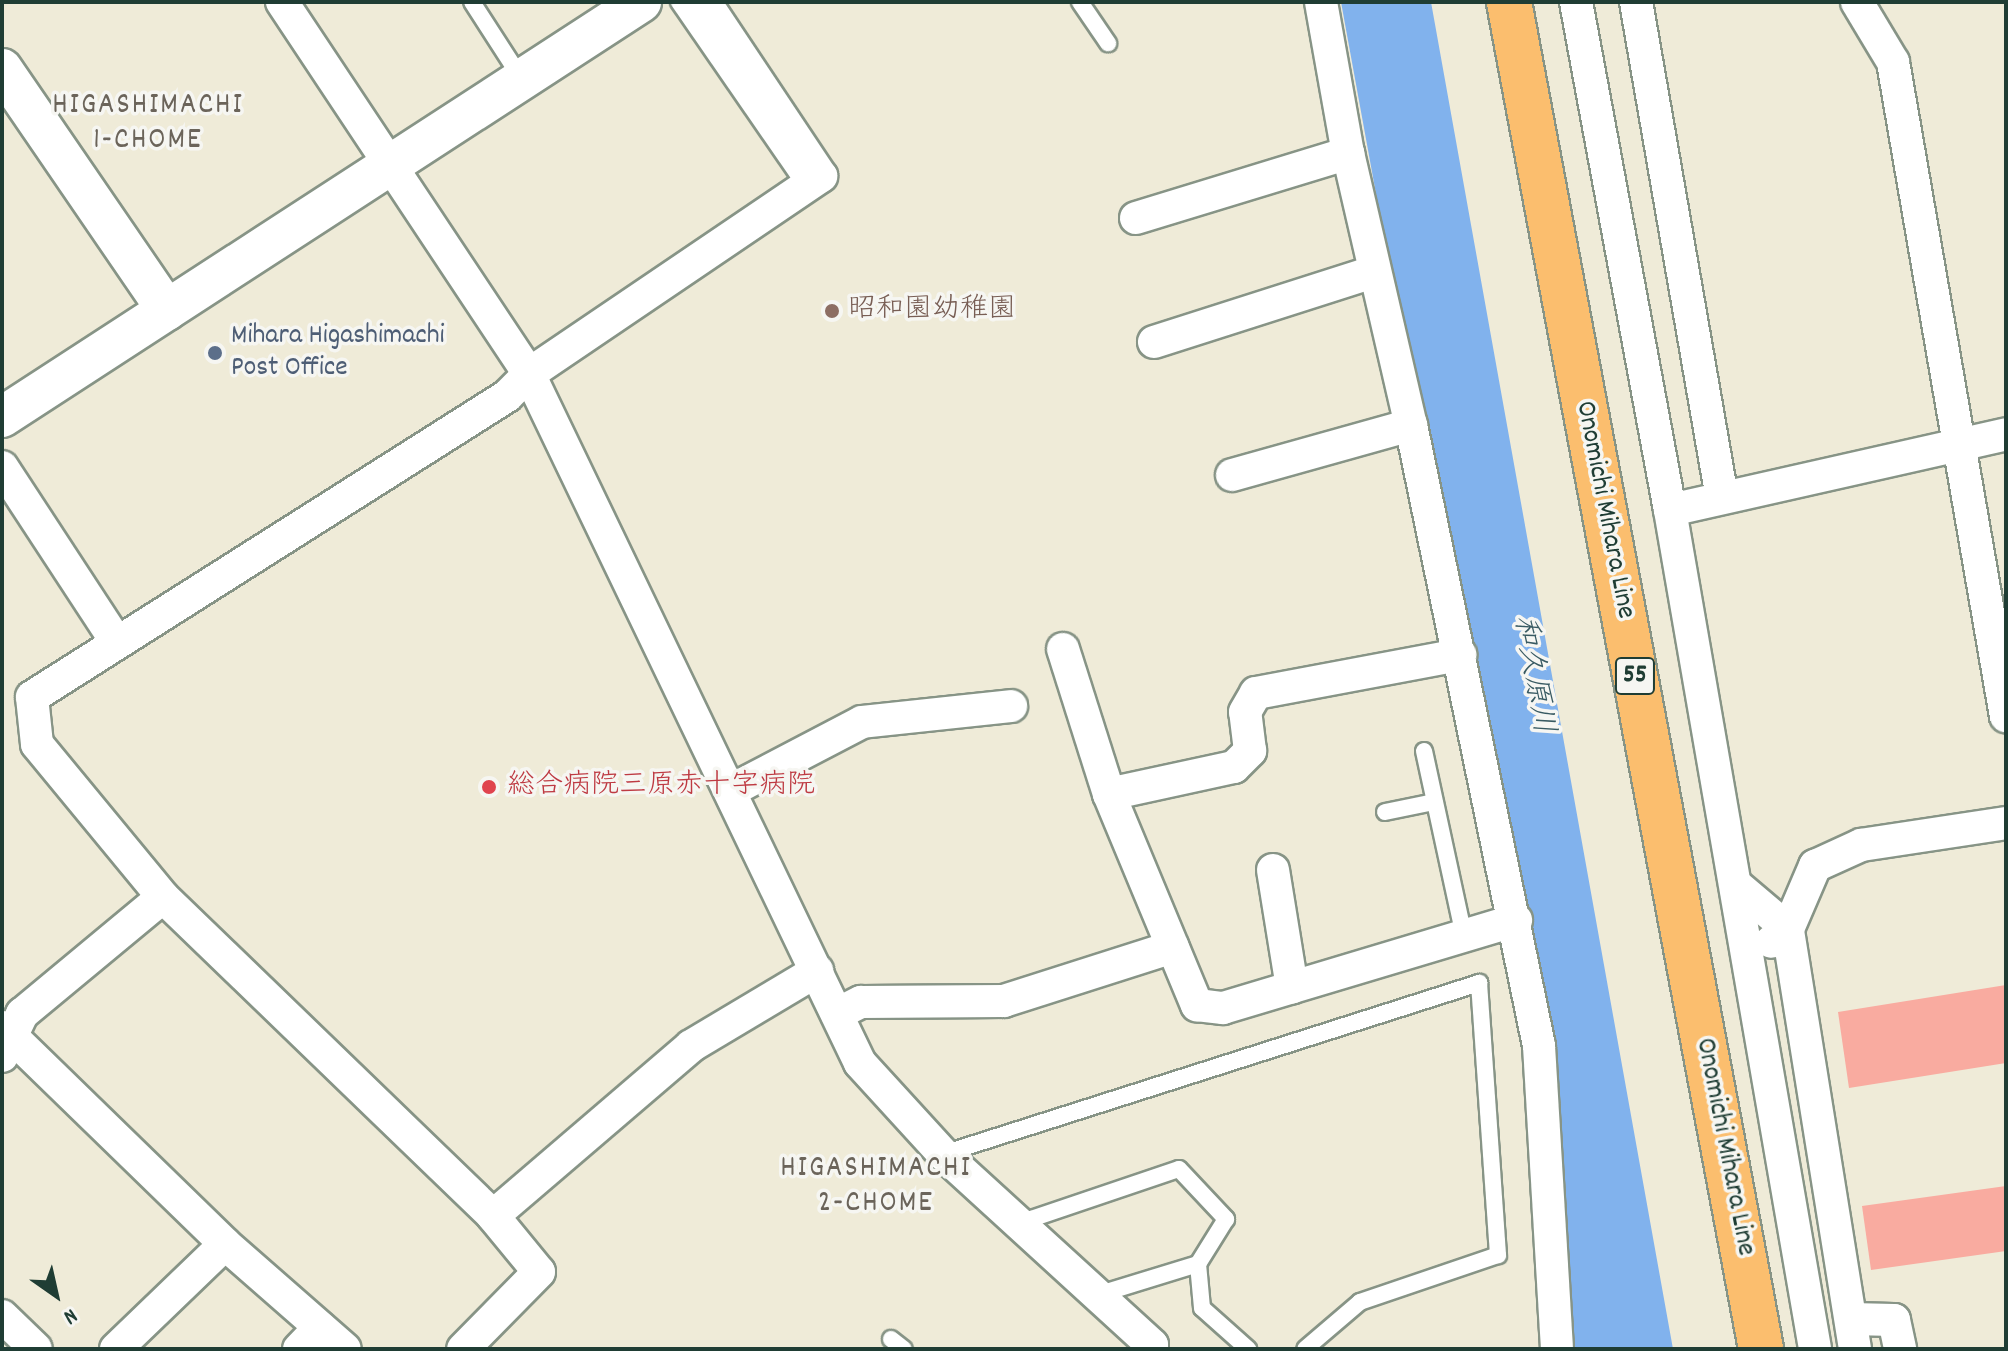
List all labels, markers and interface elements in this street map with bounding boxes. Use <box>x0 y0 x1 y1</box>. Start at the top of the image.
district label: HIGASHIMACHI 1-CHOME <box>52 89 244 160</box>
place label: 昭和園幼稚園 <box>848 294 1016 328</box>
marker: 昭和園幼稚園 <box>823 302 841 320</box>
place label: Mihara Higashimachi Post Office <box>231 320 445 386</box>
marker: Mihara Higashimachi Post Office <box>206 344 224 362</box>
street label: Onomichi Mihara Line <box>1566 398 1642 622</box>
water label: 和久原川 <box>1503 613 1559 737</box>
road number: 55 <box>1613 654 1657 698</box>
place label: 総合病院三原赤十字病院 <box>507 770 815 804</box>
marker: 総合病院三原赤十字病院 <box>478 776 500 798</box>
street label: Onomichi Mihara Line <box>1686 1035 1762 1259</box>
district label: HIGASHIMACHI 2-CHOME <box>780 1152 972 1222</box>
north arrow <box>16 1255 96 1335</box>
text: N <box>57 1299 83 1331</box>

